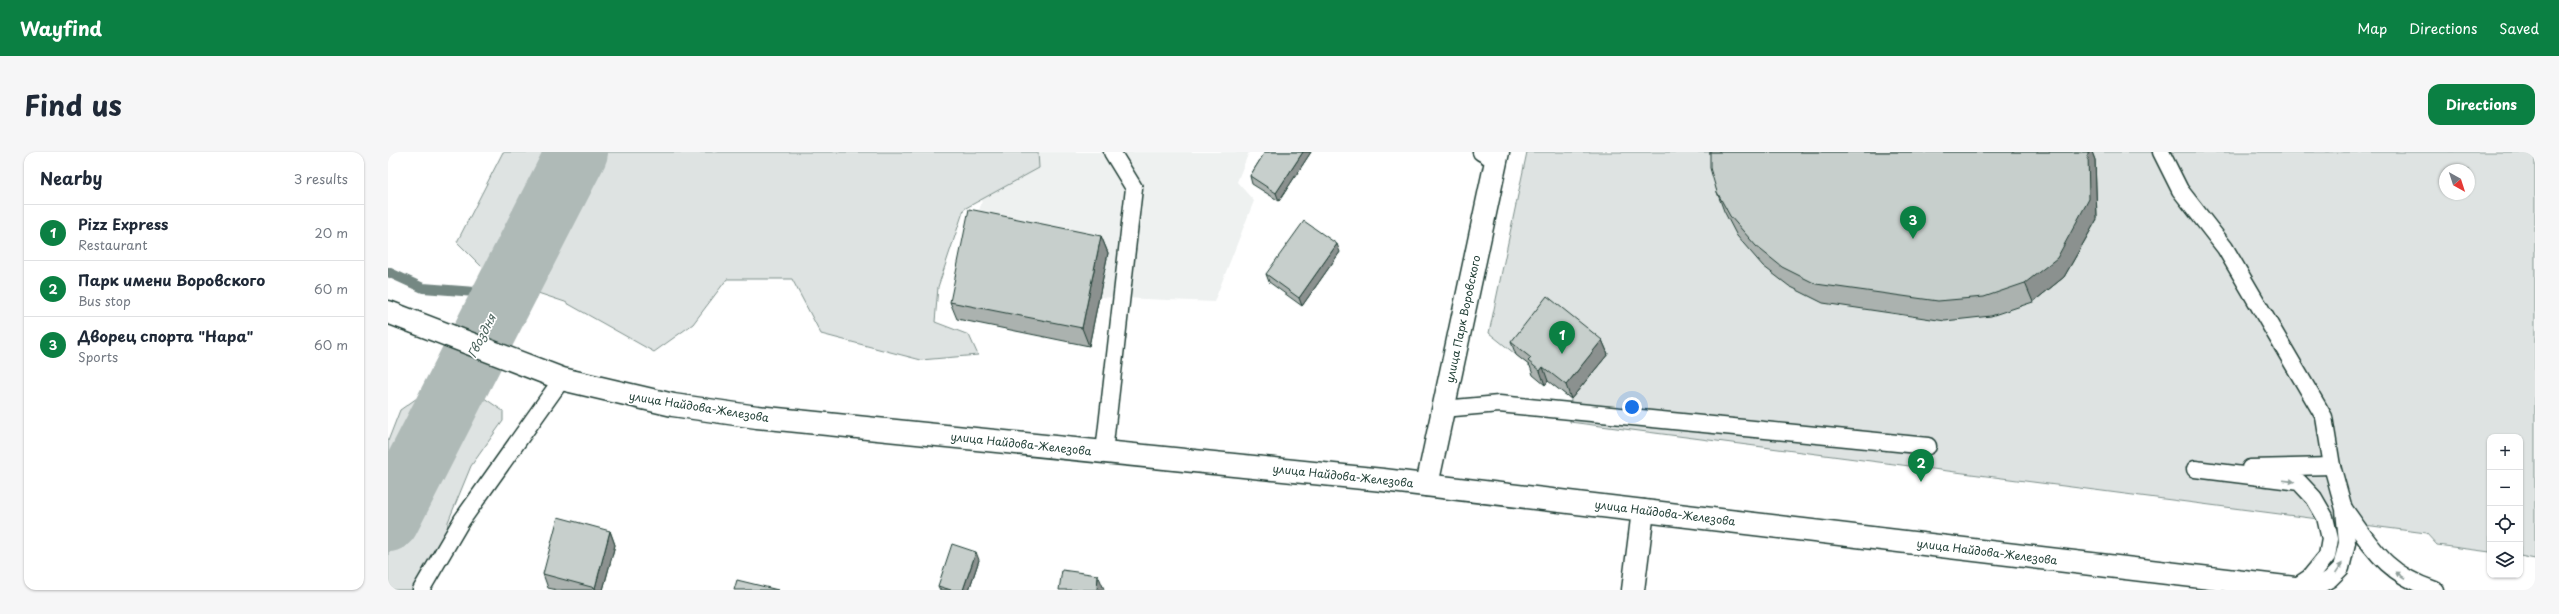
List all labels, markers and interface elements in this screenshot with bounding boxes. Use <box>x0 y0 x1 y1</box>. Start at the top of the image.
text: Wayfind <box>20 14 102 42</box>
text: Map <box>2357 18 2387 39</box>
text: Directions <box>2409 18 2477 39</box>
text: Saved <box>2499 18 2539 39</box>
text: Find us <box>24 83 122 126</box>
button: Directions <box>2428 84 2535 125</box>
north arrow <box>2439 164 2475 200</box>
text: Nearby <box>40 165 102 191</box>
text: 3 results <box>294 169 348 188</box>
pin: 3 <box>1900 206 1926 239</box>
text: Pizz Express <box>78 212 168 235</box>
text: 1 <box>50 223 56 242</box>
text: 20 m <box>314 223 348 242</box>
text: Restaurant <box>78 235 148 254</box>
street label: улица Парк Воровского <box>1441 253 1484 384</box>
text: Парк имени Воровского <box>78 268 265 291</box>
text: 2 <box>48 279 58 298</box>
text: 60 m <box>314 279 348 298</box>
text: Bus stop <box>78 291 131 310</box>
water label: Гвоздня <box>462 309 500 361</box>
pin: 1 <box>1549 321 1575 354</box>
text: Дворец спорта "Нара" <box>78 324 253 347</box>
text: 3 <box>49 335 57 354</box>
text: 60 m <box>314 335 348 354</box>
text: Sports <box>78 347 118 366</box>
street label: улица Найдова-Железова <box>628 387 771 426</box>
your location <box>1622 397 1642 417</box>
street label: улица Найдова-Железова <box>950 428 1093 459</box>
map controls <box>2487 434 2523 578</box>
button: + <box>2487 434 2523 470</box>
pin: 2 <box>1908 449 1934 482</box>
street label: улица Найдова-Железова <box>1272 460 1415 491</box>
button: − <box>2487 470 2523 506</box>
one-way arrow <box>2283 478 2295 484</box>
street label: улица Найдова-Железова <box>1594 495 1737 530</box>
button: locate <box>2487 506 2523 542</box>
street label: улица Найдова-Железова <box>1916 534 2059 569</box>
button: layers <box>2487 542 2523 578</box>
one-way arrow <box>2336 563 2343 574</box>
one-way arrow <box>2394 571 2406 578</box>

